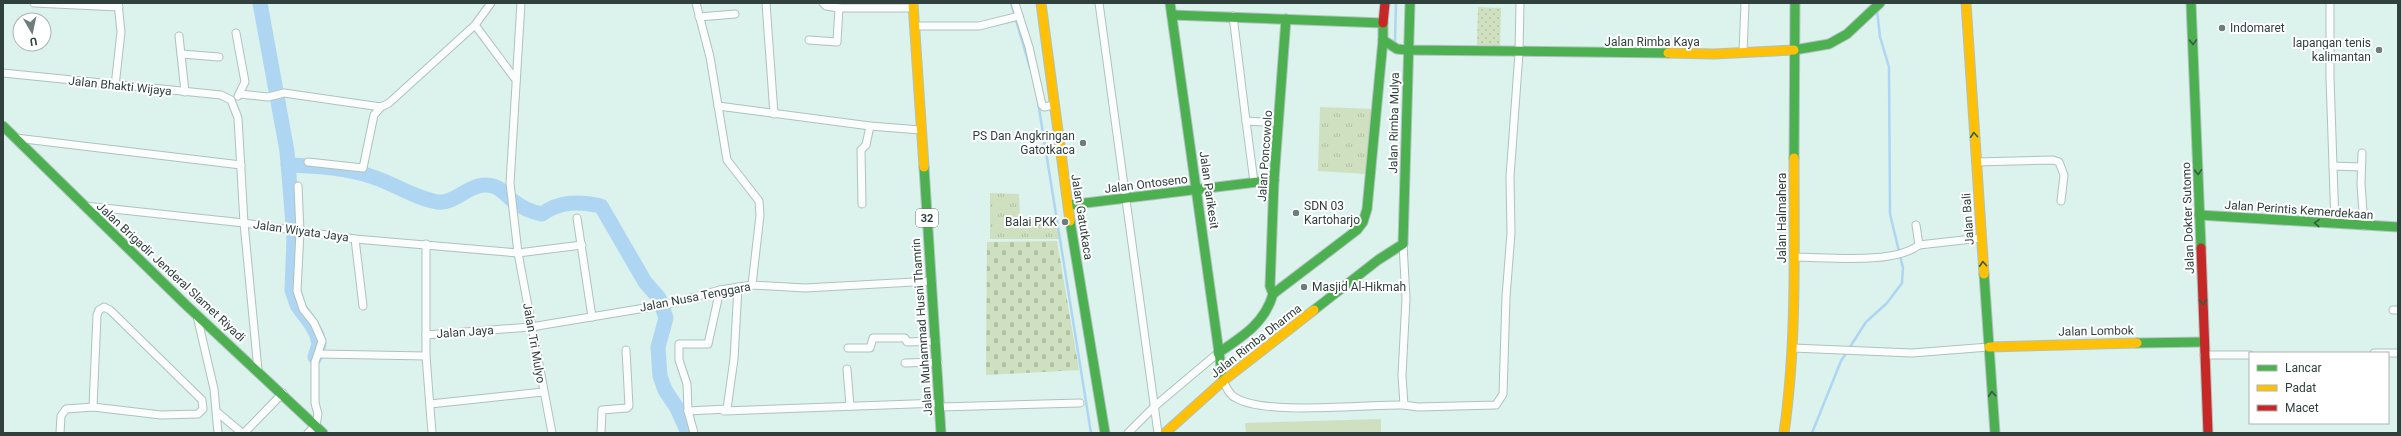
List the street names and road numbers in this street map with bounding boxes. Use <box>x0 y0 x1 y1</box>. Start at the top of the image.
street label: Jalan Rimba Kaya <box>1604 35 1700 49</box>
street label: Jalan Rimba Mulya <box>1386 72 1402 174</box>
street label: Jalan Bhakti Wijaya <box>68 74 172 98</box>
street label: Jalan Poncowolo <box>1255 110 1275 202</box>
street label: Jalan Parikesit <box>1197 150 1221 230</box>
street label: Jalan Dokter Sutomo <box>2179 162 2197 274</box>
street label: Jalan Ontoseno <box>1104 172 1189 196</box>
street label: Jalan Gatutkaca <box>1068 173 1096 261</box>
street label: Jalan Halmahera <box>1775 173 1789 263</box>
street label: Jalan Bali <box>1959 192 1977 245</box>
street label: Jalan Perintis Kemerdekaan <box>2224 198 2374 222</box>
street label: Jalan Brigadir Jenderal Slamet Riyadi <box>94 199 248 345</box>
road number: 32 <box>916 209 938 227</box>
street label: Jalan Wiyata Jaya <box>252 217 350 245</box>
street label: Jalan Muhammad Husni Thamrin <box>909 238 935 416</box>
street label: Jalan Nusa Tenggara <box>638 279 752 315</box>
street label: Jalan Rimba Dharma <box>1208 301 1304 381</box>
street label: Jalan Tri Mulyo <box>520 302 548 384</box>
street label: Jalan Jaya <box>436 323 494 341</box>
street label: Jalan Lombok <box>2058 323 2135 339</box>

